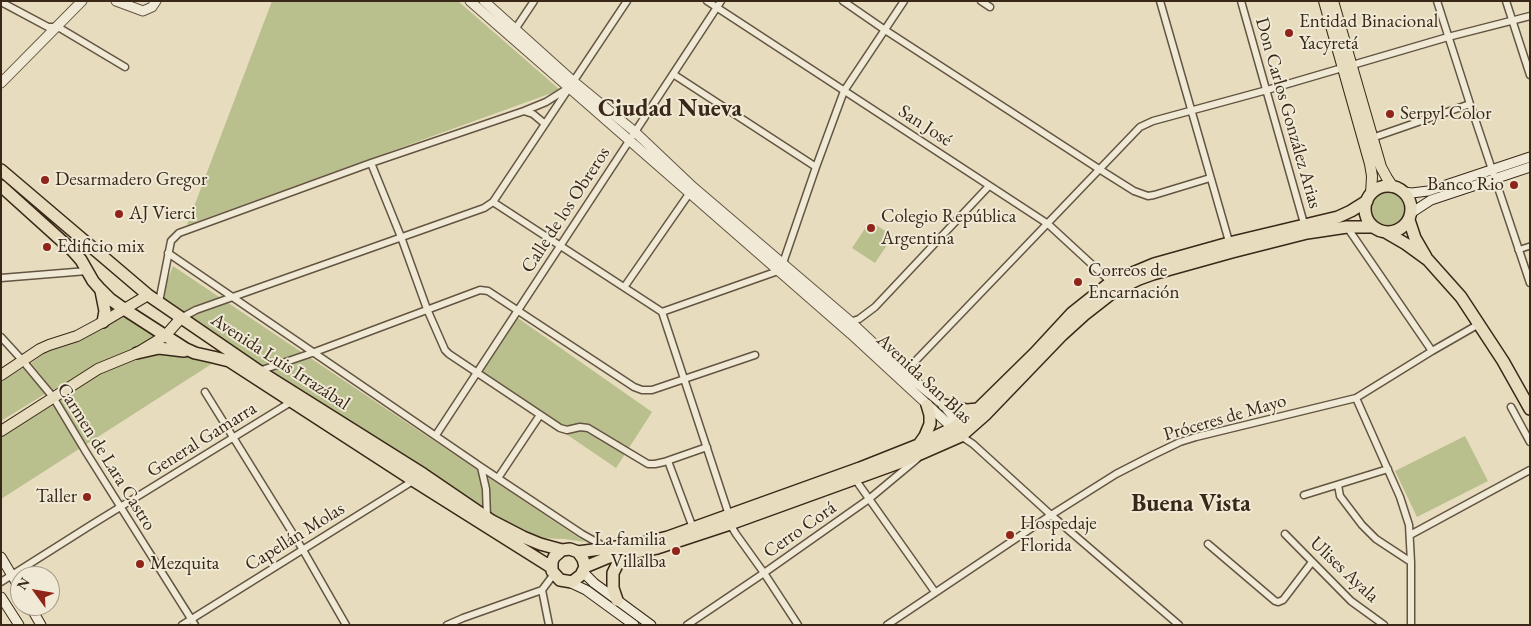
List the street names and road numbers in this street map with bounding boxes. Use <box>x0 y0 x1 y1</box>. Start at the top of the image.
street label: Don Carlos González Arias <box>1250 15 1326 211</box>
street label: San José <box>894 100 956 152</box>
street label: Calle de los Obreros <box>517 143 615 277</box>
street label: Avenida Luis Irrazábal <box>206 309 354 415</box>
street label: Avenida San Blas <box>871 329 977 429</box>
street label: Carmen de Lara Castro <box>51 379 161 535</box>
street label: Próceres de Mayo <box>1161 390 1289 446</box>
street label: General Gamarra <box>143 397 261 483</box>
street label: Capellán Molas <box>241 497 349 577</box>
street label: Cerro Corá <box>759 497 841 563</box>
street label: Ulises Ayala <box>1305 532 1383 608</box>

